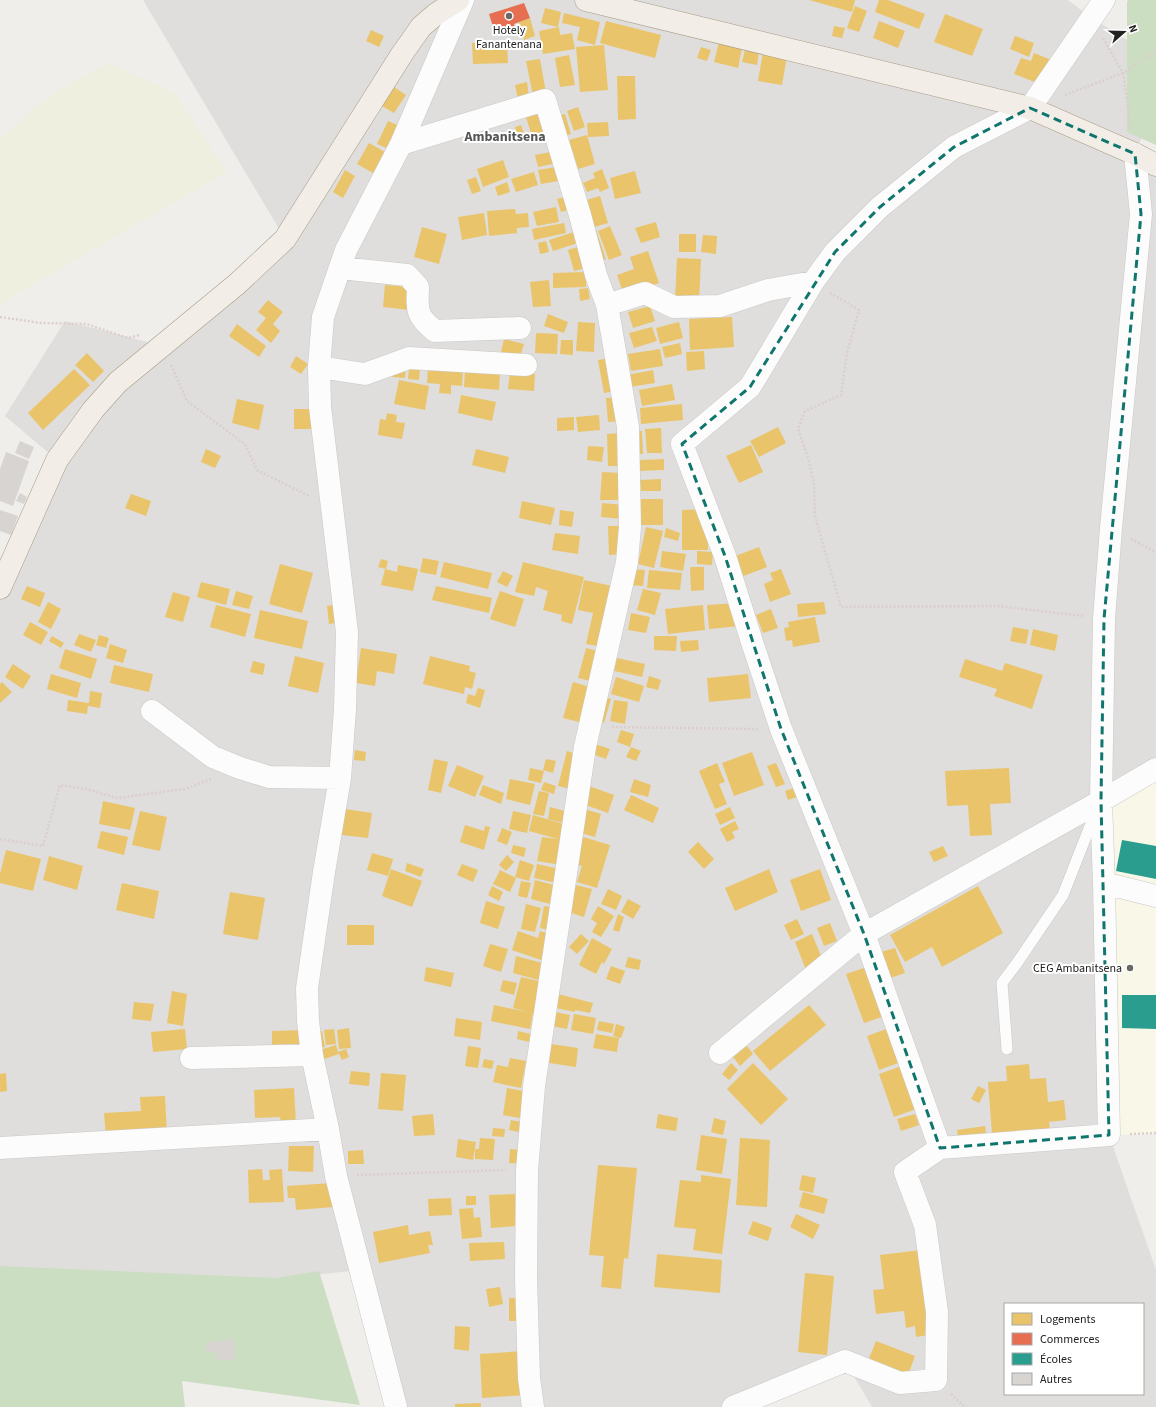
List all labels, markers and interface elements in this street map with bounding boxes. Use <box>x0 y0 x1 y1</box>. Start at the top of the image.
marker: Hotely Fanantenana <box>504 11 514 21</box>
north arrow <box>1104 12 1144 52</box>
place label: Hotely Fanantenana <box>476 22 542 53</box>
text: N <box>1125 23 1141 35</box>
district label: Ambanitsena <box>463 127 546 147</box>
place label: CEG Ambanitsena <box>1033 960 1122 977</box>
marker: CEG Ambanitsena <box>1125 963 1135 973</box>
legend <box>1004 1303 1144 1395</box>
text: Logements <box>1040 1311 1095 1328</box>
text: Commerces <box>1040 1331 1099 1348</box>
text: Écoles <box>1040 1351 1072 1368</box>
text: Autres <box>1040 1371 1072 1388</box>

